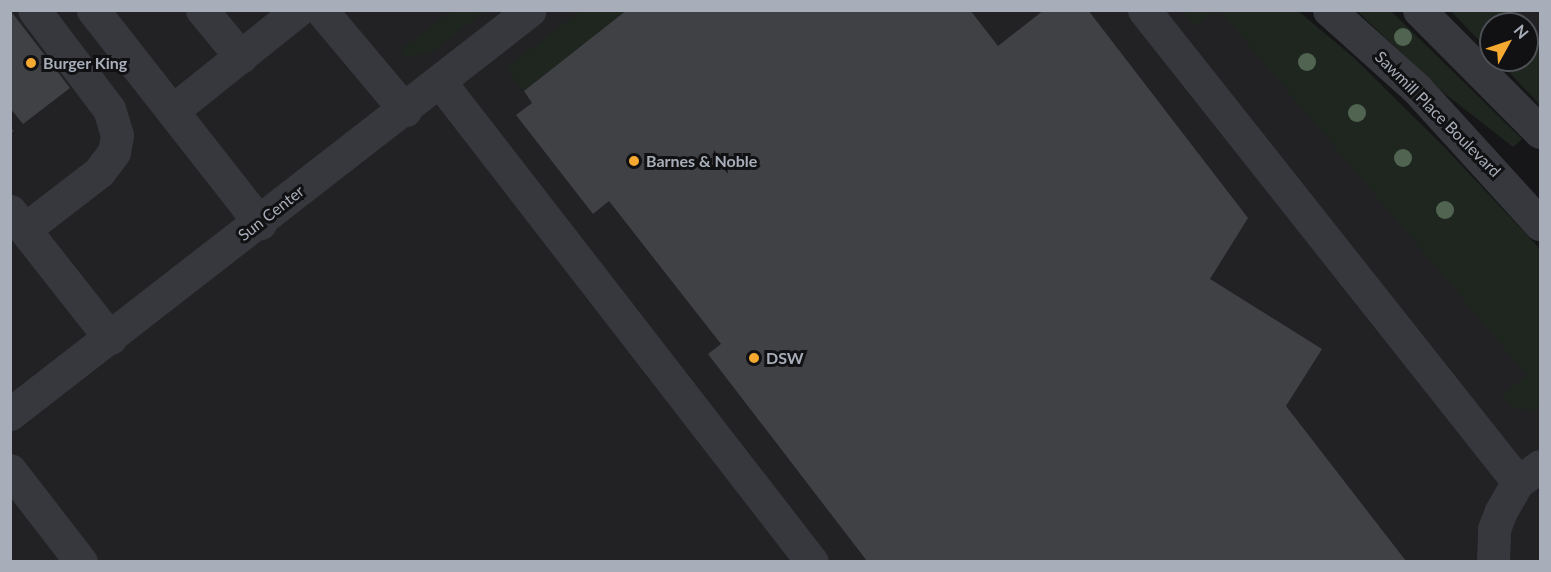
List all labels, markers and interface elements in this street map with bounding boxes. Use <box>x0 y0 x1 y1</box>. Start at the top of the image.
north arrow <box>1479 12 1539 72</box>
text: N <box>1510 21 1533 42</box>
street label: Sawmill Place Boulevard <box>1371 47 1505 181</box>
place label: Burger King <box>43 53 128 73</box>
marker: Burger King <box>24 56 38 70</box>
place label: Barnes & Noble <box>646 151 757 171</box>
marker: Barnes & Noble <box>627 154 641 168</box>
street label: Sun Center <box>234 181 308 245</box>
place label: DSW <box>766 348 804 368</box>
marker: DSW <box>747 351 761 365</box>

